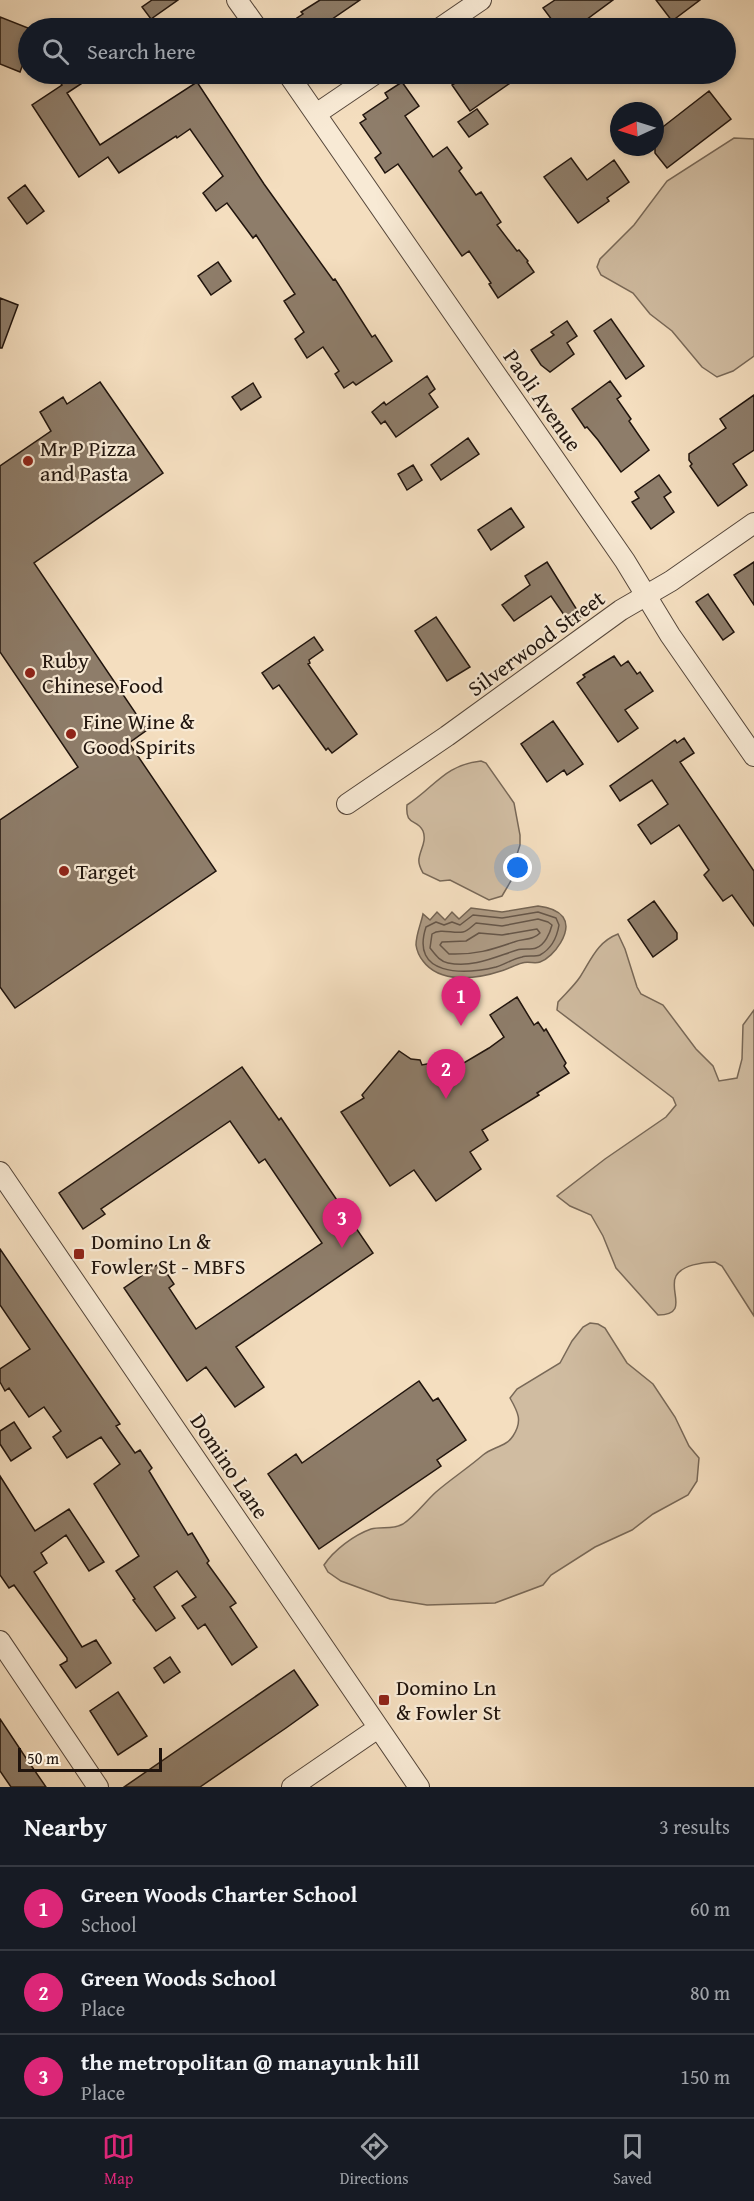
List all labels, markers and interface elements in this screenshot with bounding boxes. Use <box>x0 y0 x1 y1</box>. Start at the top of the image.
search box <box>18 18 736 84</box>
icon: search <box>39 35 72 68</box>
text: Search here <box>87 35 196 67</box>
north arrow <box>610 102 664 156</box>
street label: Paoli Avenue <box>496 342 590 458</box>
place label: Mr P Pizza and Pasta <box>40 432 137 489</box>
marker: Mr P Pizza and Pasta <box>21 454 35 468</box>
street label: Silverwood Street <box>461 582 611 704</box>
place label: Ruby Chinese Food <box>42 644 163 701</box>
marker: Ruby Chinese Food <box>23 666 37 680</box>
place label: Fine Wine & Good Spirits <box>83 705 196 762</box>
marker: Fine Wine & Good Spirits <box>64 727 78 741</box>
your location <box>503 853 532 882</box>
place label: Target <box>76 855 136 887</box>
marker: Target <box>57 864 71 878</box>
pin: 1 <box>442 976 480 1026</box>
pin: 2 <box>426 1050 466 1099</box>
pin: 3 <box>322 1198 362 1248</box>
place label: Domino Ln & Fowler St - MBFS <box>91 1225 246 1282</box>
marker: Domino Ln & Fowler St - MBFS <box>72 1247 86 1261</box>
street label: Domino Lane <box>183 1407 277 1525</box>
place label: Domino Ln & Fowler St <box>396 1671 501 1728</box>
marker: Domino Ln & Fowler St <box>377 1693 391 1707</box>
scale bar <box>18 1745 162 1772</box>
text: 50 m <box>27 1746 59 1770</box>
text: Nearby <box>24 1807 107 1846</box>
text: 3 results <box>659 1812 730 1841</box>
text: Green Woods Charter School <box>81 1878 357 1910</box>
text: 1 <box>38 1894 49 1923</box>
text: 60 m <box>690 1894 730 1923</box>
text: School <box>81 1910 137 1939</box>
text: Green Woods School <box>81 1962 276 1994</box>
text: 2 <box>38 1978 49 2007</box>
text: 80 m <box>690 1978 730 2007</box>
text: Place <box>81 1994 125 2023</box>
text: the metropolitan @ manayunk hill <box>81 2046 420 2078</box>
text: 3 <box>38 2062 49 2091</box>
text: 150 m <box>680 2062 730 2091</box>
text: Place <box>81 2078 125 2107</box>
tab: Map <box>102 2130 135 2190</box>
tab: Directions <box>340 2130 409 2190</box>
tab: Saved <box>613 2130 652 2190</box>

